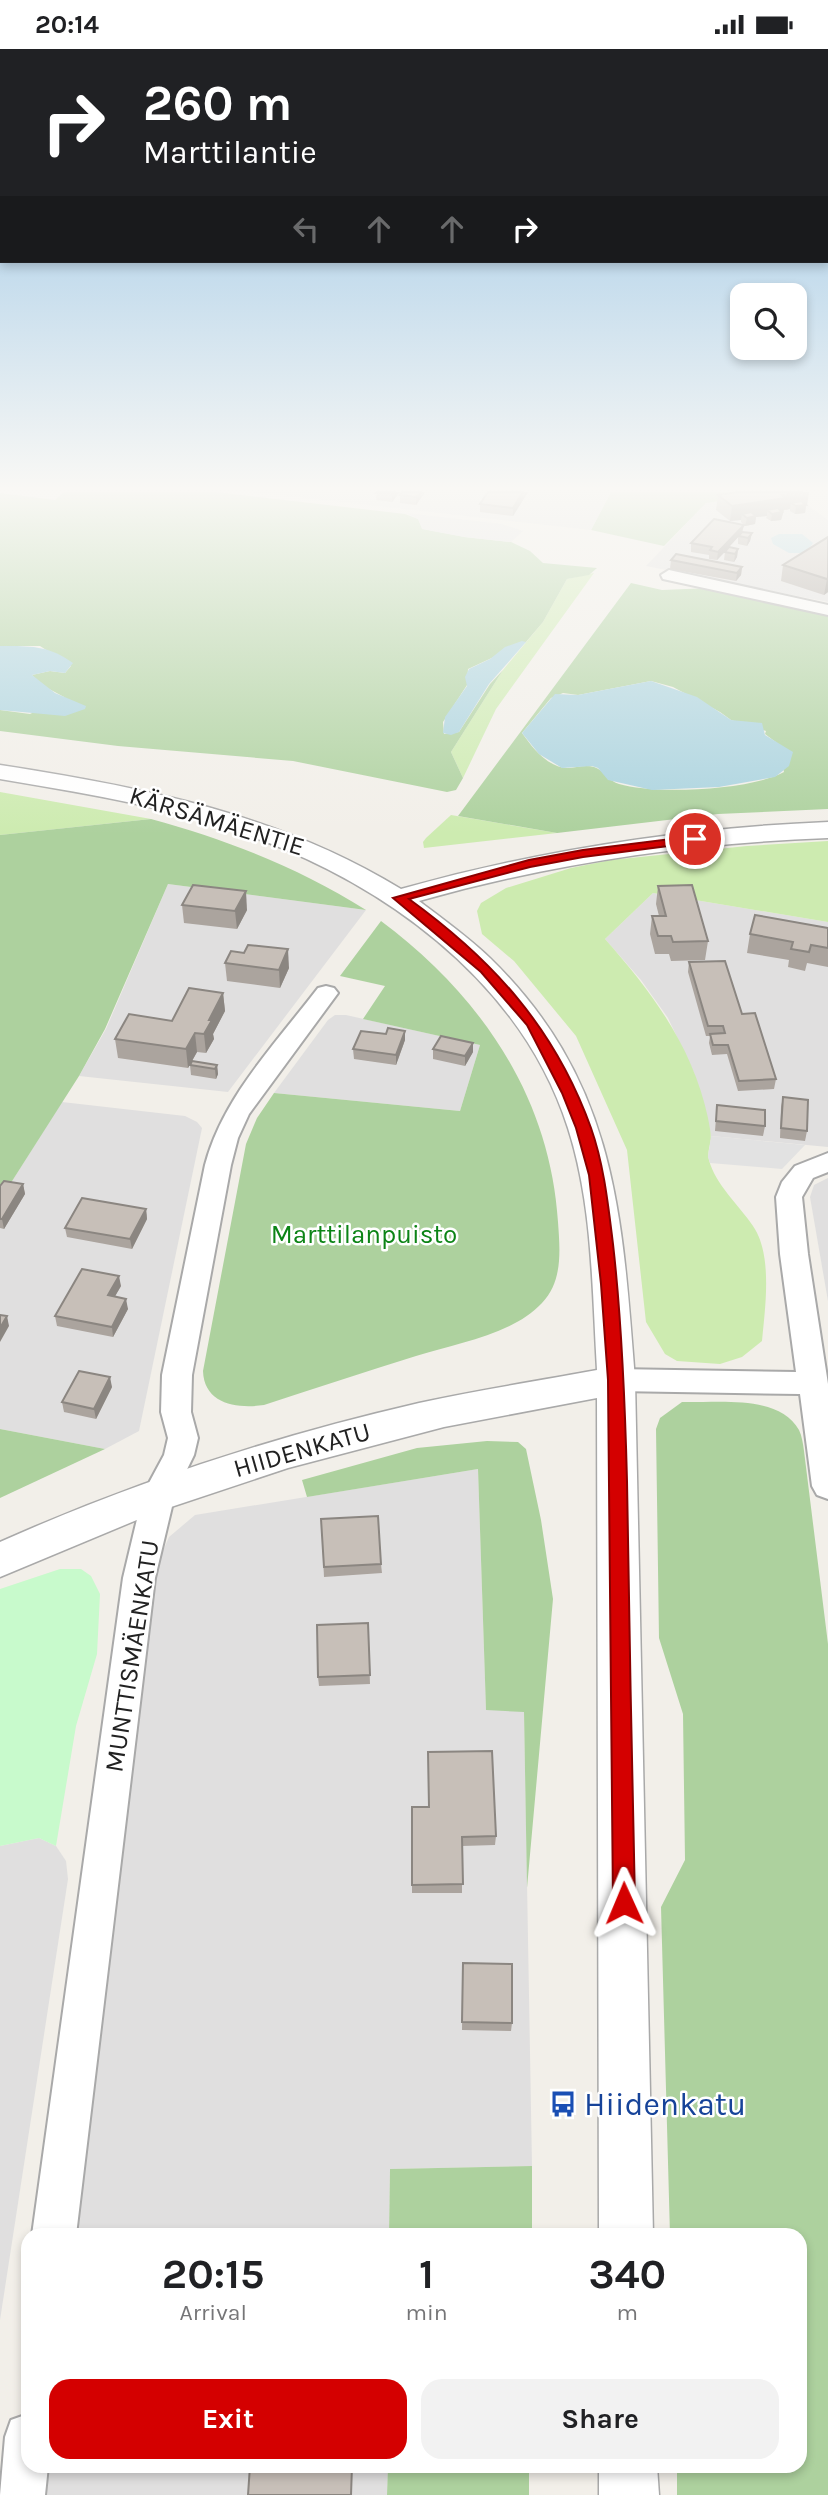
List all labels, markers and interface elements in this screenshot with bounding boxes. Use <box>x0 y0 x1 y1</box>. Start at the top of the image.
text: 20:14 <box>35 9 99 40</box>
text: 260 m <box>143 75 292 132</box>
icon: right <box>28 77 119 168</box>
text: Marttilantie <box>143 134 317 171</box>
icon: left <box>287 210 325 248</box>
icon: ahead <box>360 210 398 248</box>
icon: ahead <box>433 210 471 248</box>
icon: right <box>506 210 544 248</box>
map controls <box>730 283 807 360</box>
button: search <box>730 283 807 360</box>
street label: KÄRSÄMÄENTIE <box>126 780 308 862</box>
pin <box>665 809 725 869</box>
icon: arrive <box>676 820 714 858</box>
park label: Marttilanpuisto <box>271 1219 457 1250</box>
street label: HIIDENKATU <box>230 1416 374 1484</box>
street label: MUNTTISMÄENKATU <box>98 1538 166 1774</box>
position arrow <box>587 1866 661 1940</box>
place label: Hiidenkatu <box>584 2086 746 2123</box>
bus stop icon: Hiidenkatu <box>548 2089 578 2119</box>
text: 20:15 <box>162 2249 265 2299</box>
text: 1 <box>419 2249 434 2299</box>
text: 340 <box>588 2249 666 2299</box>
text: Arrival <box>180 2299 247 2326</box>
text: min <box>405 2299 448 2326</box>
text: m <box>617 2299 638 2326</box>
button: Exit <box>49 2379 407 2459</box>
button: Share <box>421 2379 779 2459</box>

